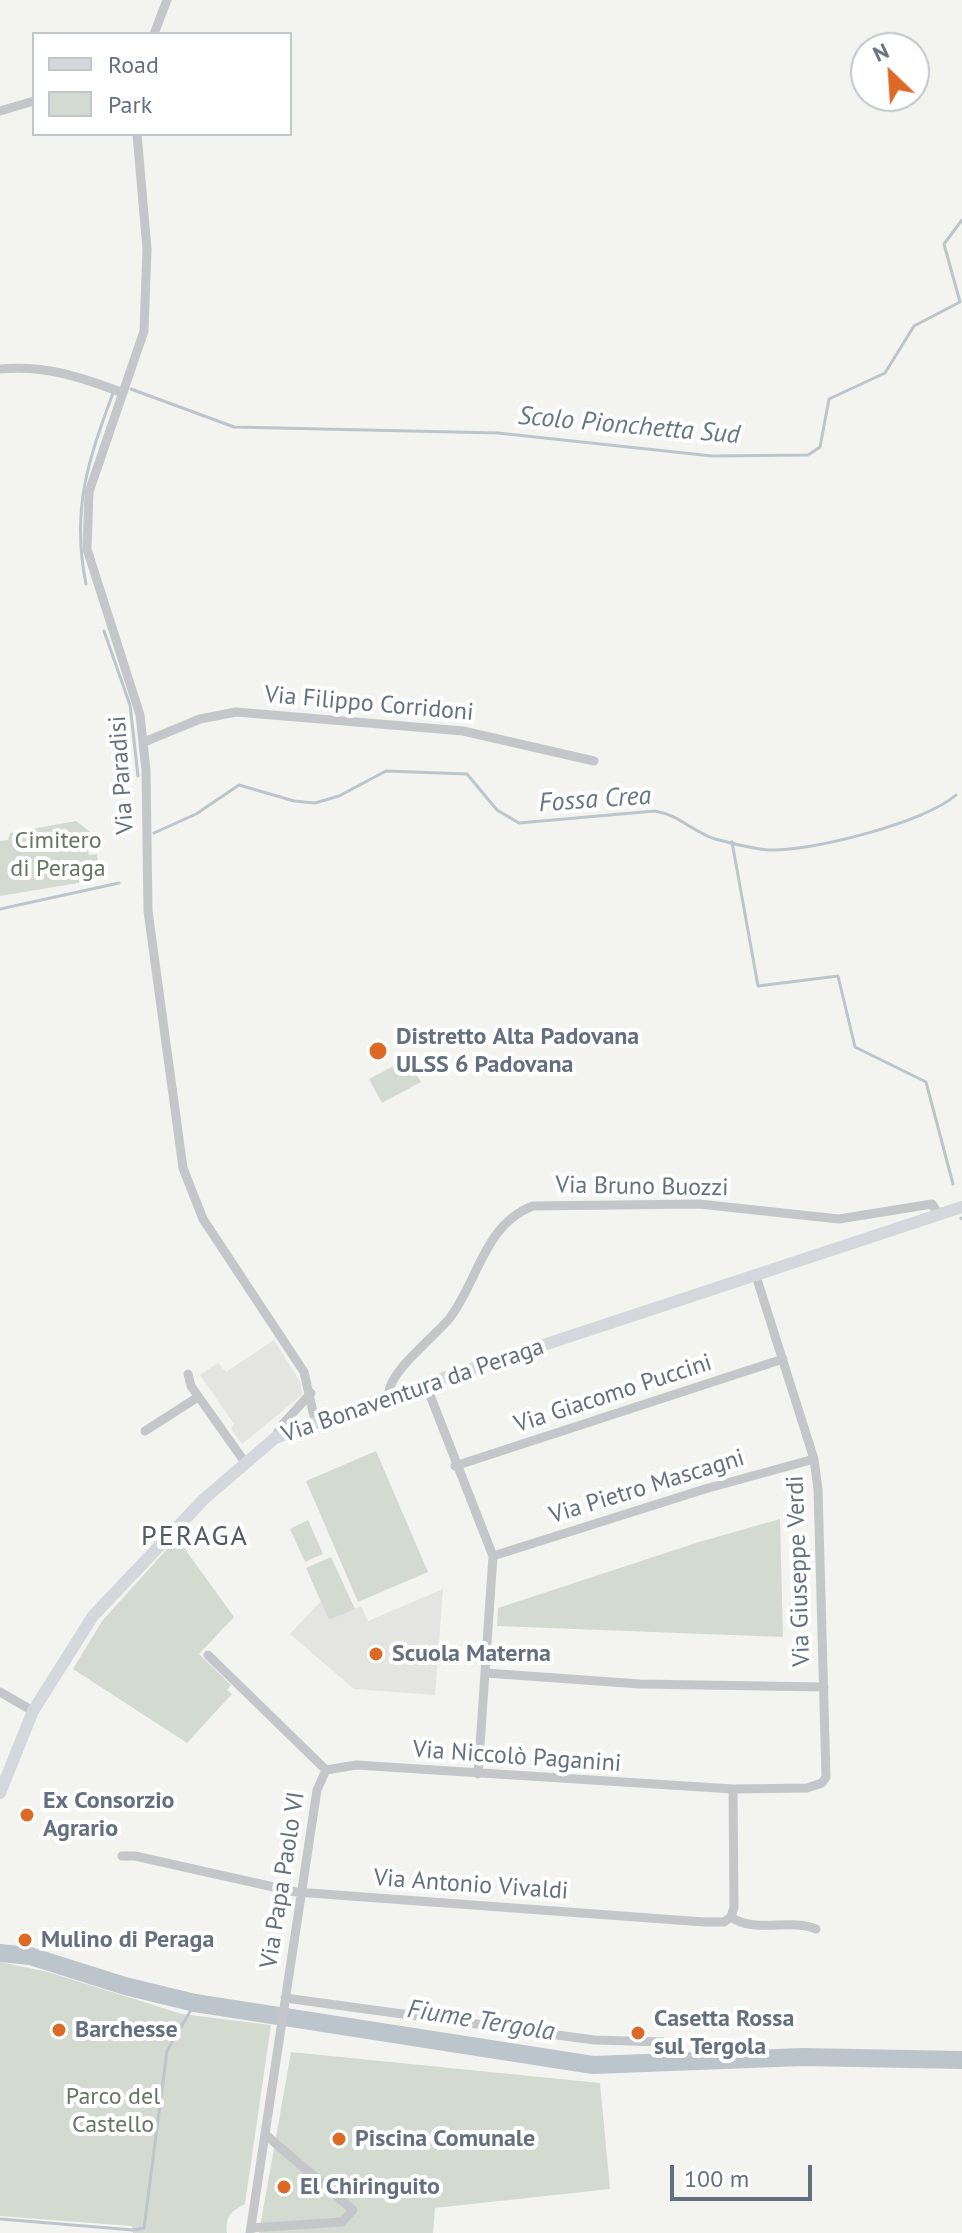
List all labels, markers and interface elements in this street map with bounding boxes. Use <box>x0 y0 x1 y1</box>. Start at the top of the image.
legend <box>32 32 292 136</box>
north arrow <box>850 32 930 112</box>
text: N <box>868 36 893 68</box>
text: Road <box>108 49 159 80</box>
text: Park <box>108 89 152 120</box>
water label: Scolo Pionchetta Sud <box>517 401 741 451</box>
street label: Via Filippo Corridoni <box>263 681 475 727</box>
street label: Via Paradisi <box>103 715 141 835</box>
water label: Fossa Crea <box>538 781 652 819</box>
park label: Cimitero di Peraga <box>10 827 106 883</box>
place label: Distretto Alta Padovana ULSS 6 Padovana <box>396 1023 639 1079</box>
marker: Distretto Alta Padovana ULSS 6 Padovana <box>367 1040 389 1062</box>
street label: Via Bruno Buozzi <box>555 1171 729 1203</box>
street label: Via Bonaventura da Peraga <box>278 1333 548 1449</box>
street label: Via Giacomo Puccini <box>511 1348 715 1440</box>
street label: Via Pietro Mascagni <box>546 1444 748 1530</box>
street label: Via Giuseppe Verdi <box>781 1475 817 1667</box>
district label: PERAGA <box>141 1520 249 1554</box>
place label: Scuola Materna <box>392 1640 551 1668</box>
marker: Scuola Materna <box>367 1645 385 1663</box>
street label: Via Niccolò Paganini <box>412 1735 622 1779</box>
place label: Ex Consorzio Agrario <box>43 1787 174 1843</box>
street label: Via Papa Paolo VI <box>255 1790 311 1970</box>
marker: Ex Consorzio Agrario <box>18 1806 36 1824</box>
street label: Via Antonio Vivaldi <box>373 1864 569 1906</box>
place label: Mulino di Peraga <box>41 1926 214 1954</box>
marker: Mulino di Peraga <box>16 1931 34 1949</box>
water label: Fiume Tergola <box>405 1994 557 2048</box>
place label: Casetta Rossa sul Tergola <box>654 2005 794 2061</box>
place label: Barchesse <box>75 2016 178 2044</box>
marker: Barchesse <box>50 2021 68 2039</box>
marker: Casetta Rossa sul Tergola <box>629 2024 647 2042</box>
park label: Parco del Castello <box>66 2083 160 2139</box>
place label: Piscina Comunale <box>355 2125 535 2153</box>
marker: Piscina Comunale <box>330 2130 348 2148</box>
scale bar <box>674 2149 816 2199</box>
text: 100 m <box>684 2163 749 2194</box>
place label: El Chiringuito <box>300 2173 440 2201</box>
marker: El Chiringuito <box>275 2178 293 2196</box>

